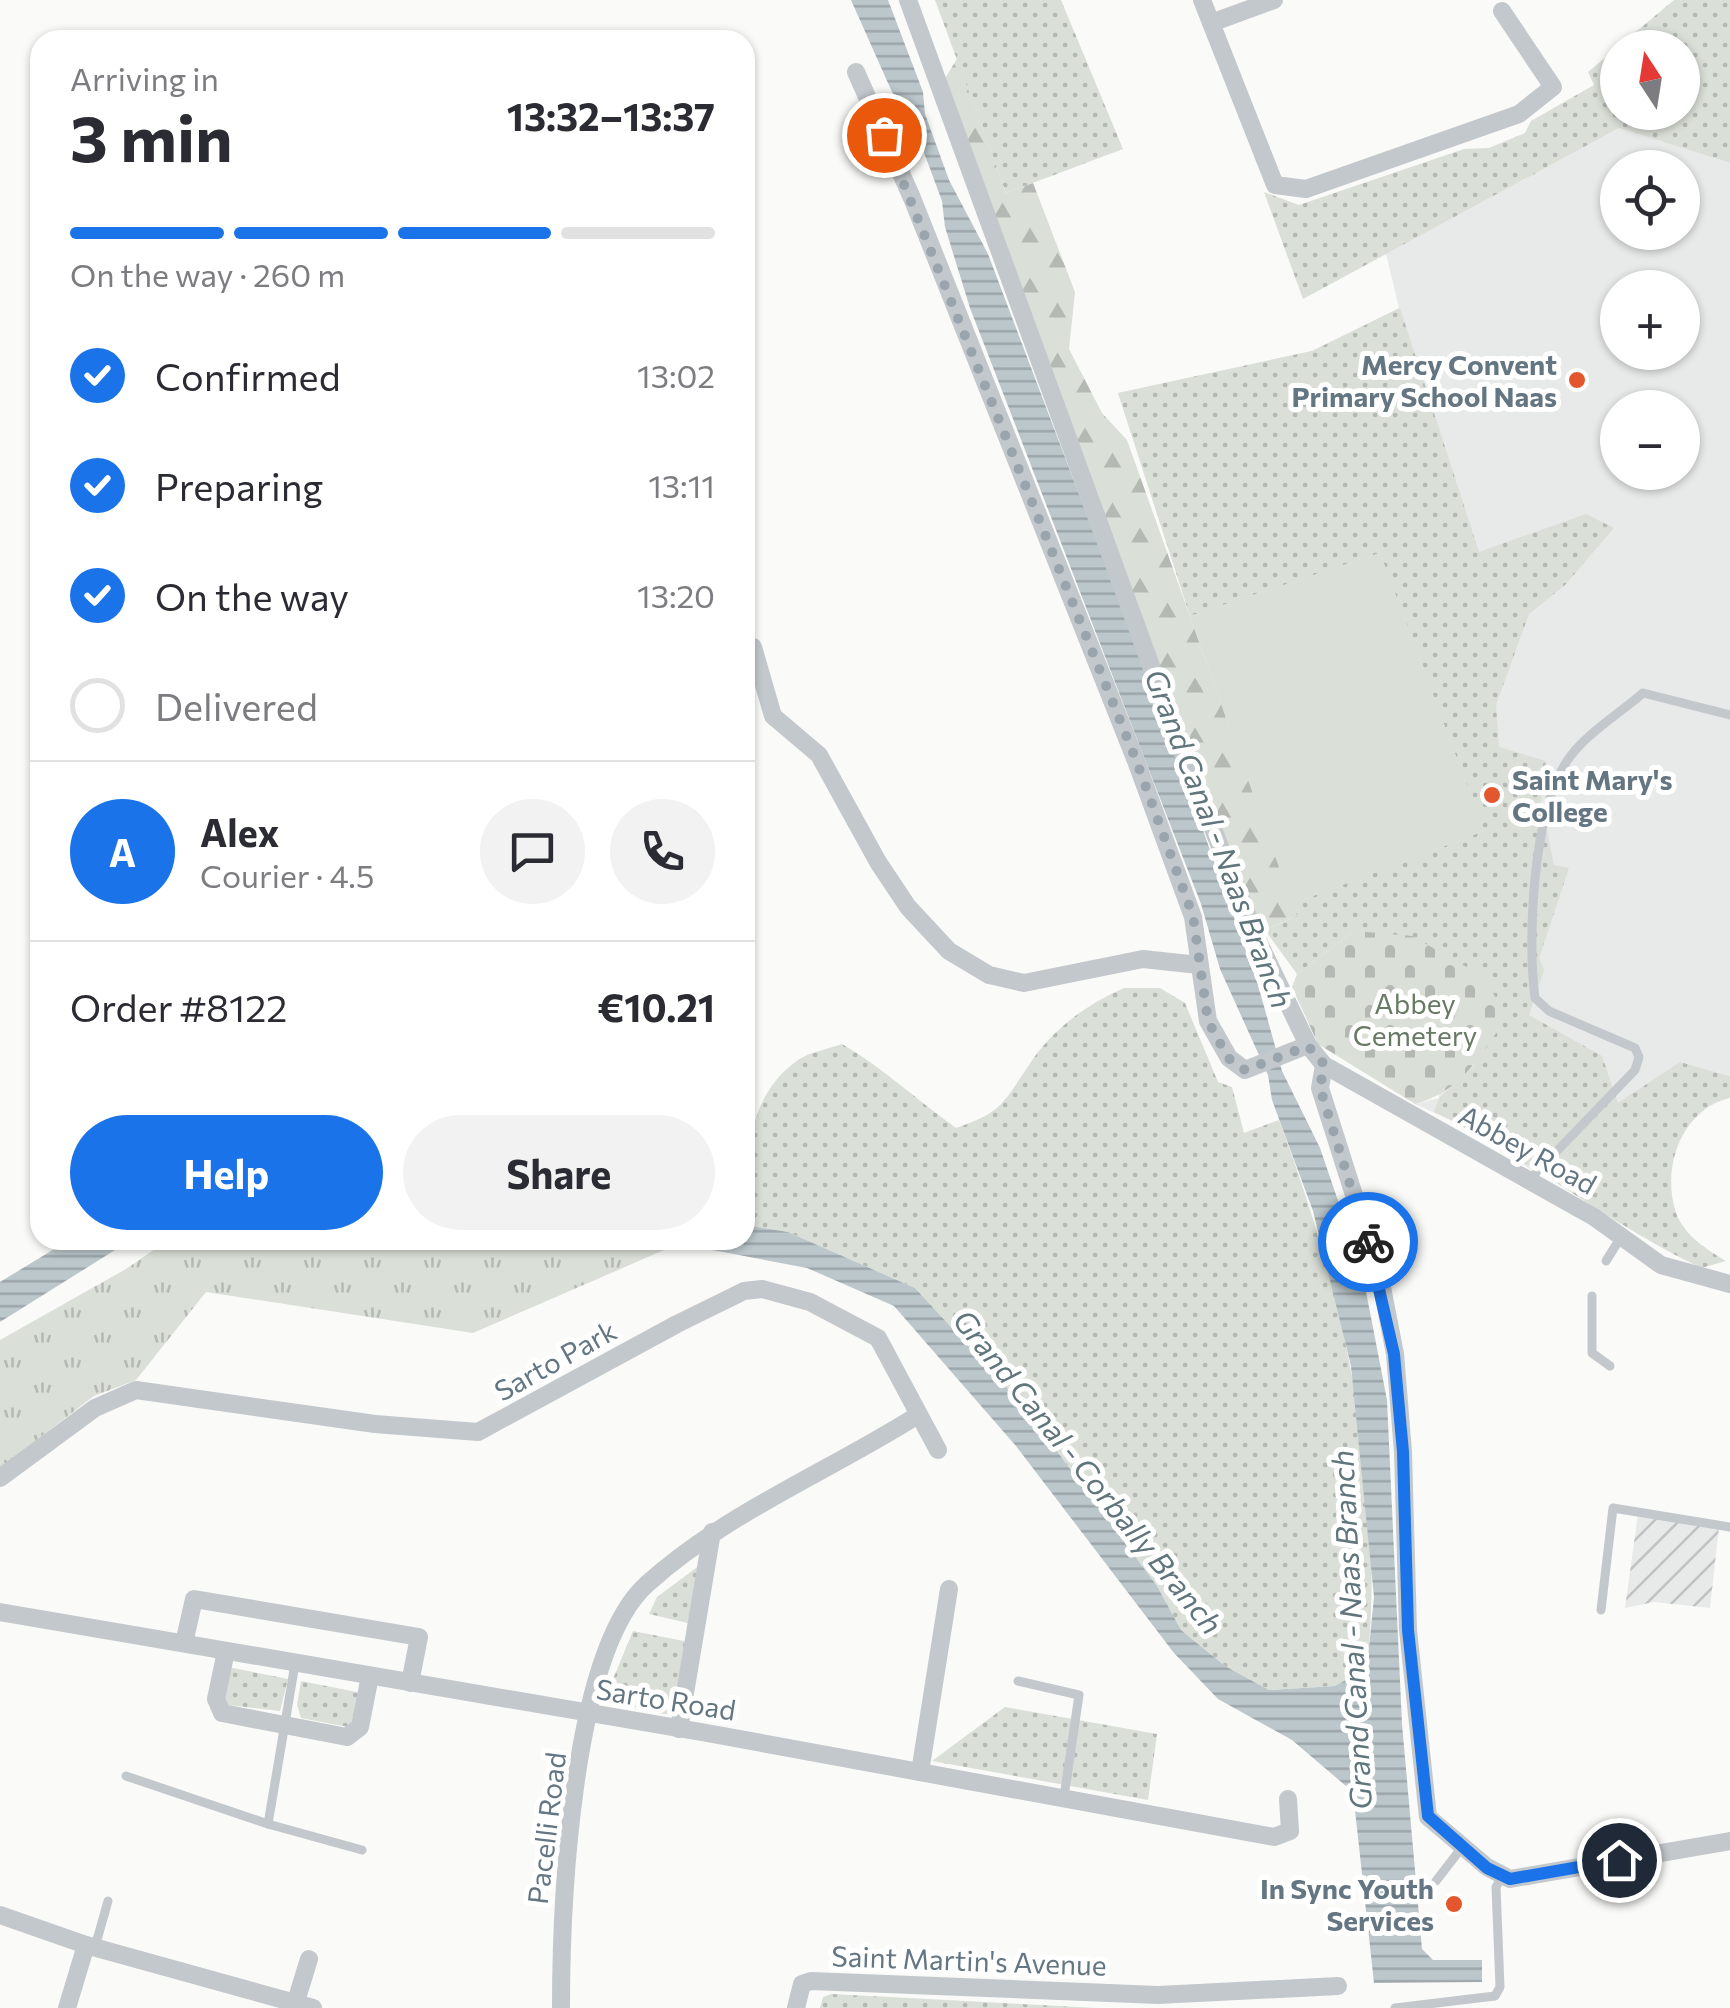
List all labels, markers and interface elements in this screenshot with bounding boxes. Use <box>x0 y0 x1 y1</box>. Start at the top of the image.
north arrow <box>1600 30 1700 130</box>
map controls <box>1600 30 1700 490</box>
text: Arriving in <box>70 58 219 98</box>
text: 13:32–13:37 <box>507 92 715 139</box>
pin <box>842 93 927 178</box>
text: 3 min <box>70 96 233 175</box>
icon: bag <box>857 108 912 163</box>
button: locate <box>1600 150 1700 250</box>
text: On the way · 260 m <box>70 254 345 294</box>
button: + <box>1600 270 1700 370</box>
place label: Mercy Convent Primary School Naas <box>1291 347 1557 413</box>
icon: check <box>70 348 125 403</box>
text: Confirmed <box>155 352 341 399</box>
text: 13:02 <box>637 355 715 395</box>
marker: Mercy Convent Primary School Naas <box>1566 369 1588 391</box>
button: − <box>1600 390 1700 490</box>
icon: check <box>70 458 125 513</box>
text: Preparing <box>155 462 323 509</box>
text: 13:11 <box>648 465 715 505</box>
icon: check <box>70 568 125 623</box>
text: On the way <box>155 572 349 619</box>
text: 13:20 <box>637 575 715 615</box>
water label: Grand Canal - Naas Branch <box>1138 663 1302 1013</box>
text: Delivered <box>155 682 318 729</box>
place label: Saint Mary's College <box>1512 762 1673 828</box>
marker: Saint Mary's College <box>1481 784 1503 806</box>
button: chat <box>480 799 585 904</box>
button: phone <box>610 799 715 904</box>
text: Alex <box>200 808 279 855</box>
text: A <box>109 828 136 875</box>
text: Courier · 4.5 <box>200 855 374 895</box>
text: Order #8122 <box>70 983 287 1030</box>
text: €10.21 <box>597 983 715 1030</box>
park label: Abbey Cemetery <box>1353 986 1477 1052</box>
street label: Abbey Road <box>1453 1097 1603 1201</box>
button: Help <box>70 1115 383 1230</box>
button: Share <box>403 1115 715 1230</box>
courier <box>1318 1192 1418 1292</box>
icon: bike <box>1341 1215 1396 1270</box>
water label: Grand Canal - Corbally Branch <box>947 1301 1231 1641</box>
street label: Sarto Park <box>488 1313 622 1407</box>
water label: Grand Canal - Naas Branch <box>1322 1449 1378 1811</box>
street label: Sarto Road <box>594 1671 738 1727</box>
street label: Pacelli Road <box>520 1750 572 1906</box>
pin <box>1577 1818 1662 1903</box>
icon: home <box>1592 1833 1647 1888</box>
place label: In Sync Youth Services <box>1260 1871 1434 1937</box>
marker: In Sync Youth Services <box>1443 1893 1465 1915</box>
street label: Saint Martin's Avenue <box>831 1938 1107 1982</box>

